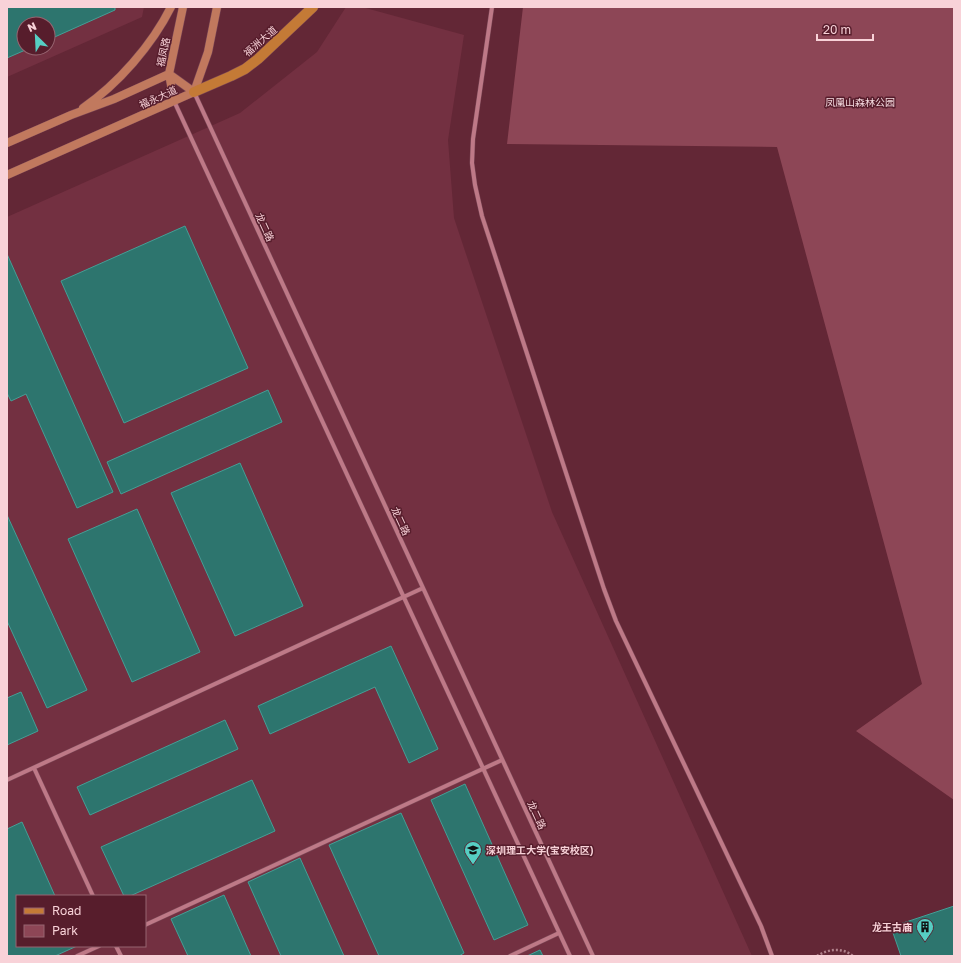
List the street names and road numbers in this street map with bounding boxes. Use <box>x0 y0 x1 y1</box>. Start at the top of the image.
street label: 福洲大道 <box>241 23 279 59</box>
street label: 福凤路 <box>154 36 172 68</box>
street label: 福永大道 <box>137 83 179 111</box>
street label: 龙二路 <box>253 211 277 243</box>
street label: 龙二路 <box>389 505 413 537</box>
street label: 龙二路 <box>525 799 549 831</box>

